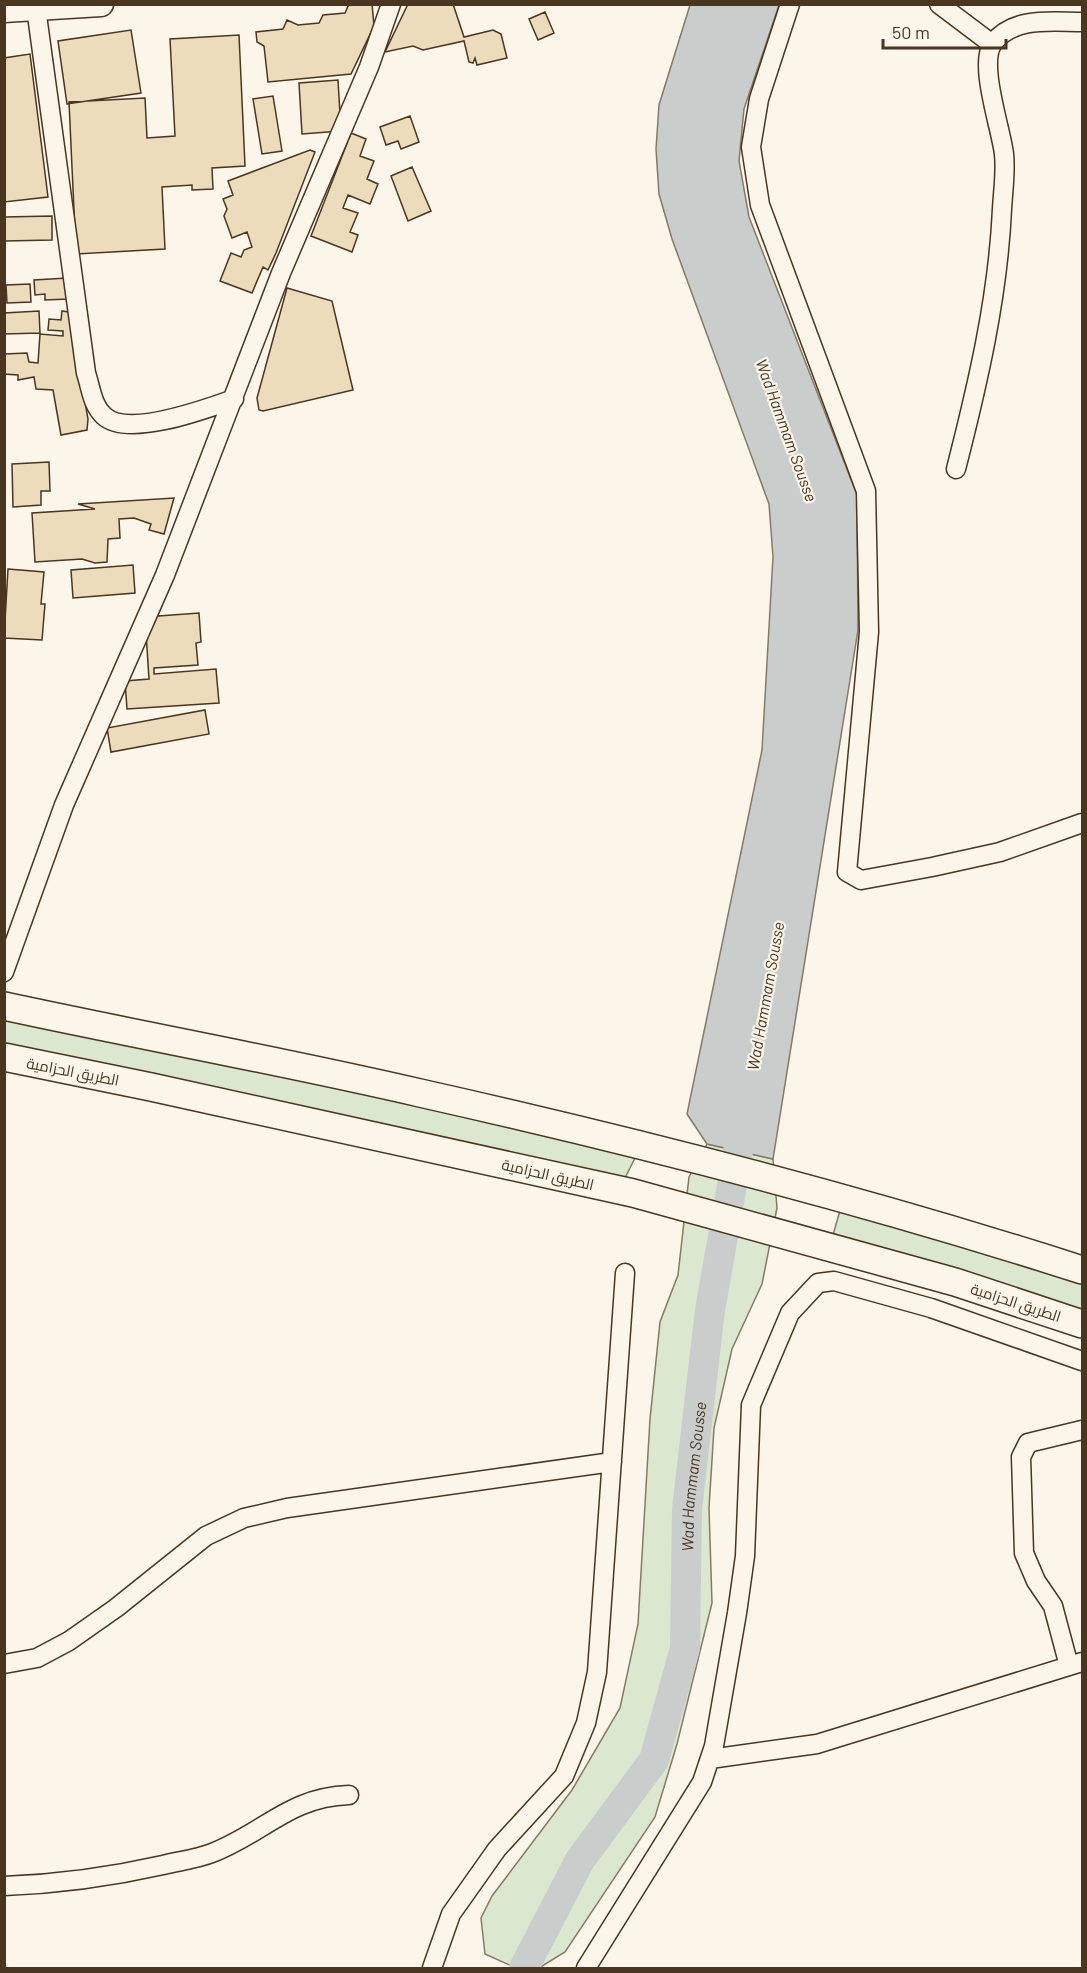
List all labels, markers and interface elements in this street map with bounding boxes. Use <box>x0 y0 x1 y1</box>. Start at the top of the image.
scale bar <box>883 12 1006 50</box>
text: 50 m <box>892 21 930 43</box>
water label: Wad Hammam Sousse <box>752 356 822 504</box>
water label: Wad Hammam Sousse <box>743 920 787 1072</box>
street label: الطريق الحزامية <box>25 1053 121 1091</box>
street label: الطريق الحزامية <box>500 1155 596 1195</box>
street label: الطريق الحزامية <box>968 1279 1063 1327</box>
water label: Wad Hammam Sousse <box>677 1401 709 1552</box>

